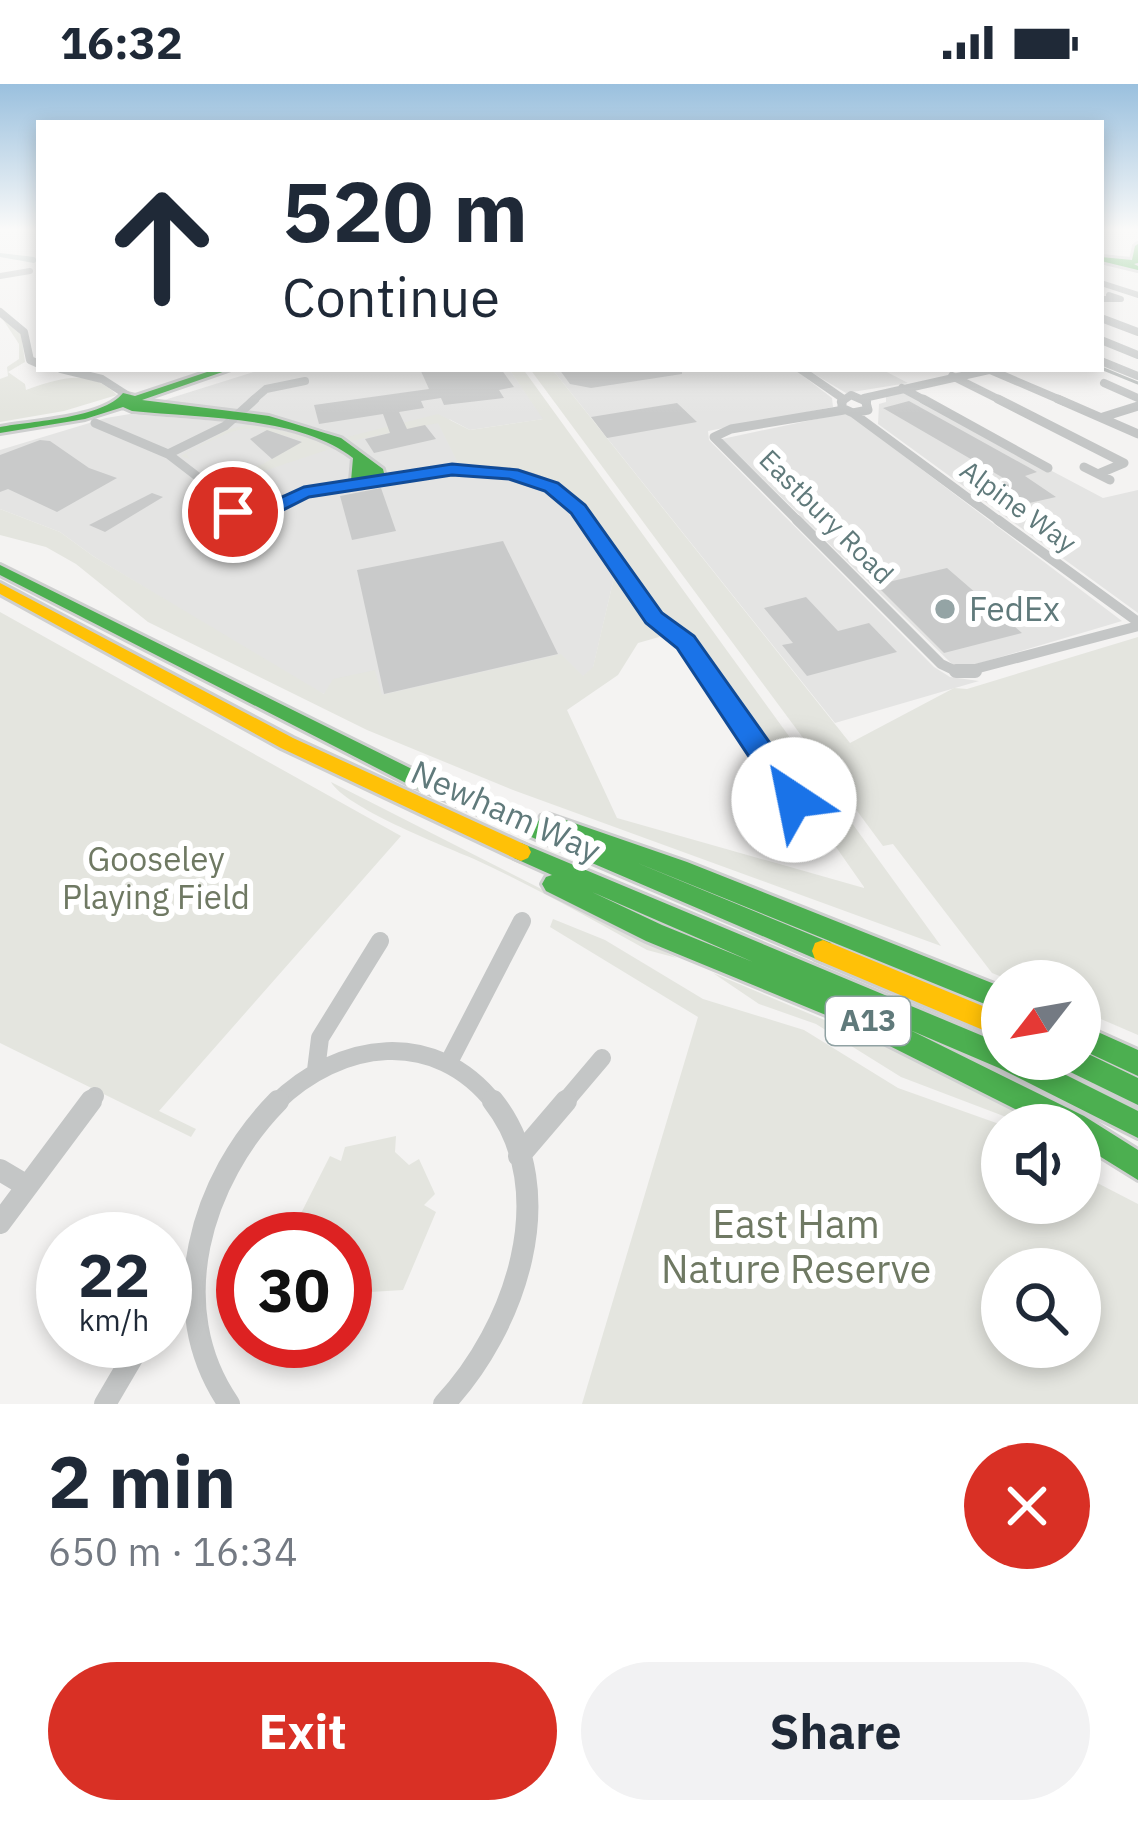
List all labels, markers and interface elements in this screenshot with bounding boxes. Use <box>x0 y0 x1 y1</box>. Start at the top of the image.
text: 16:32 <box>60 13 183 71</box>
text: 520 m <box>282 156 528 265</box>
icon: ahead <box>84 168 240 324</box>
text: Continue <box>282 262 500 332</box>
street label: Eastbury Road <box>753 441 902 590</box>
street label: Alpine Way <box>954 452 1084 560</box>
pin <box>182 461 284 563</box>
icon: arrive <box>200 479 266 545</box>
place label: FedEx <box>969 587 1060 630</box>
marker: FedEx <box>932 596 958 622</box>
position arrow <box>731 737 857 863</box>
street label: Newham Way <box>405 750 607 871</box>
park label: Gooseley Playing Field <box>62 837 250 918</box>
north arrow <box>981 960 1101 1080</box>
map controls <box>981 960 1101 1368</box>
road number: A13 <box>826 997 910 1045</box>
button: sound <box>981 1104 1101 1224</box>
park label: East Ham Nature Reserve <box>661 1198 931 1294</box>
speed limit sign: 30 <box>216 1212 372 1368</box>
text: 22 <box>78 1235 150 1314</box>
button: search <box>981 1248 1101 1368</box>
text: km/h <box>79 1300 149 1339</box>
text: 2 min <box>48 1434 236 1528</box>
button: close <box>964 1443 1090 1569</box>
text: 650 m · 16:34 <box>48 1526 298 1577</box>
button: Exit <box>48 1662 557 1800</box>
button: Share <box>581 1662 1090 1800</box>

